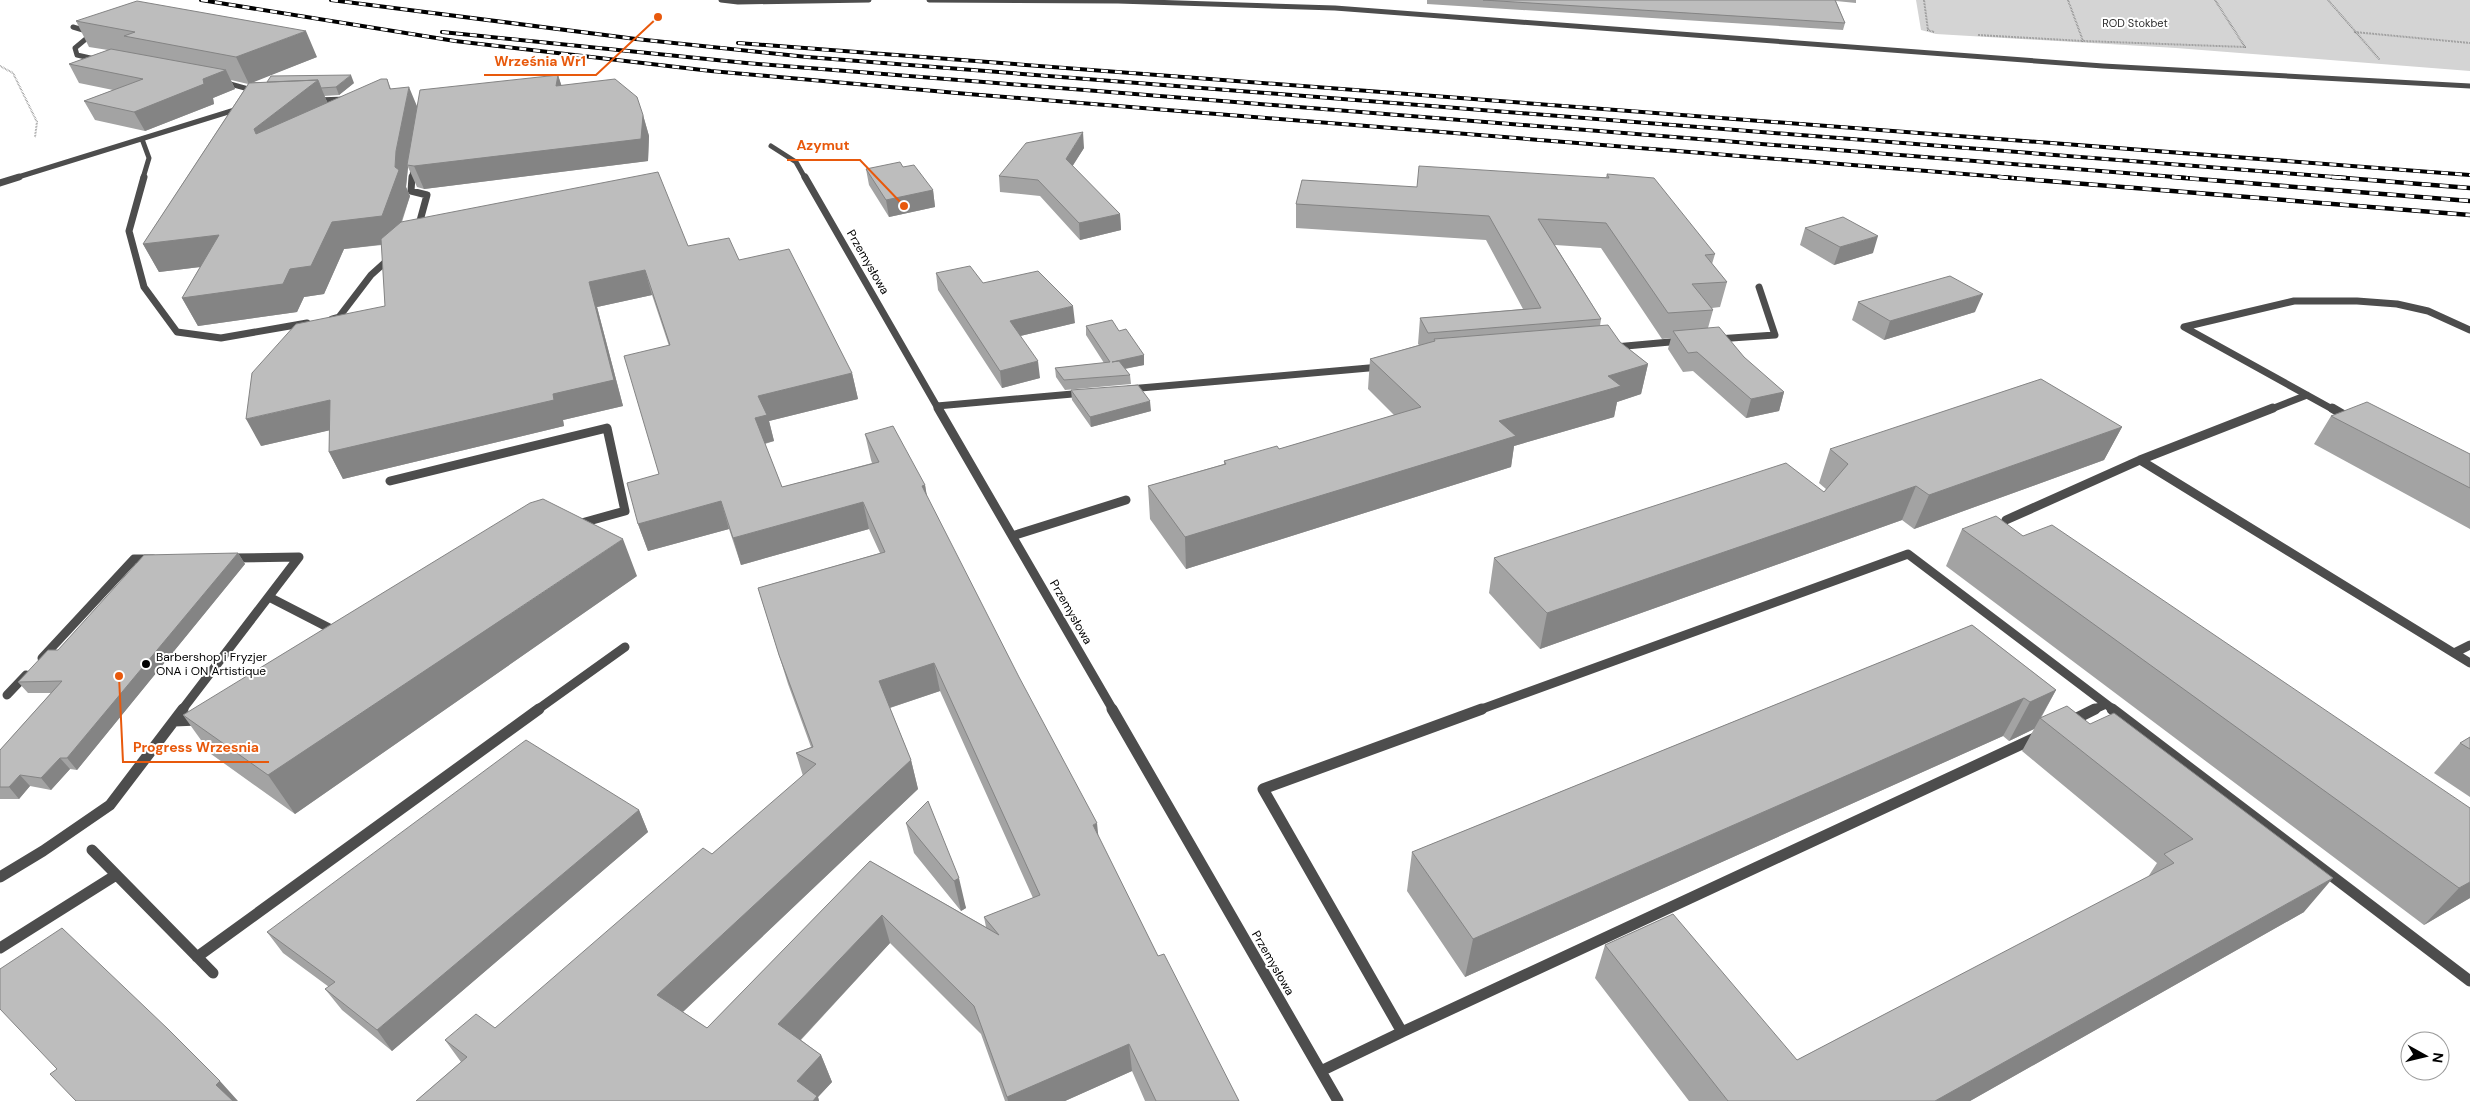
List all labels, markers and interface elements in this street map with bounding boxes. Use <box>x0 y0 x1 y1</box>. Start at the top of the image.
park label: ROD Stokbet <box>2102 16 2168 30</box>
callout: Września Wr1 <box>484 46 596 75</box>
text: Września Wr1 <box>494 52 586 70</box>
callout: Azymut <box>787 131 860 160</box>
text: Azymut <box>796 136 850 154</box>
street label: Przemysłowa <box>843 227 893 297</box>
street label: Przemysłowa <box>1046 577 1096 647</box>
place label: Barbershop i Fryzjer ONA i ON Artistique <box>156 649 268 679</box>
marker: Barbershop i Fryzjer ONA i ON Artistique <box>140 658 152 670</box>
callout: Progress Wrzesnia <box>123 733 269 762</box>
text: Progress Wrzesnia <box>133 738 259 756</box>
street label: Przemysłowa <box>1248 928 1298 998</box>
north arrow <box>2400 1031 2450 1081</box>
text: N <box>2428 1051 2447 1064</box>

